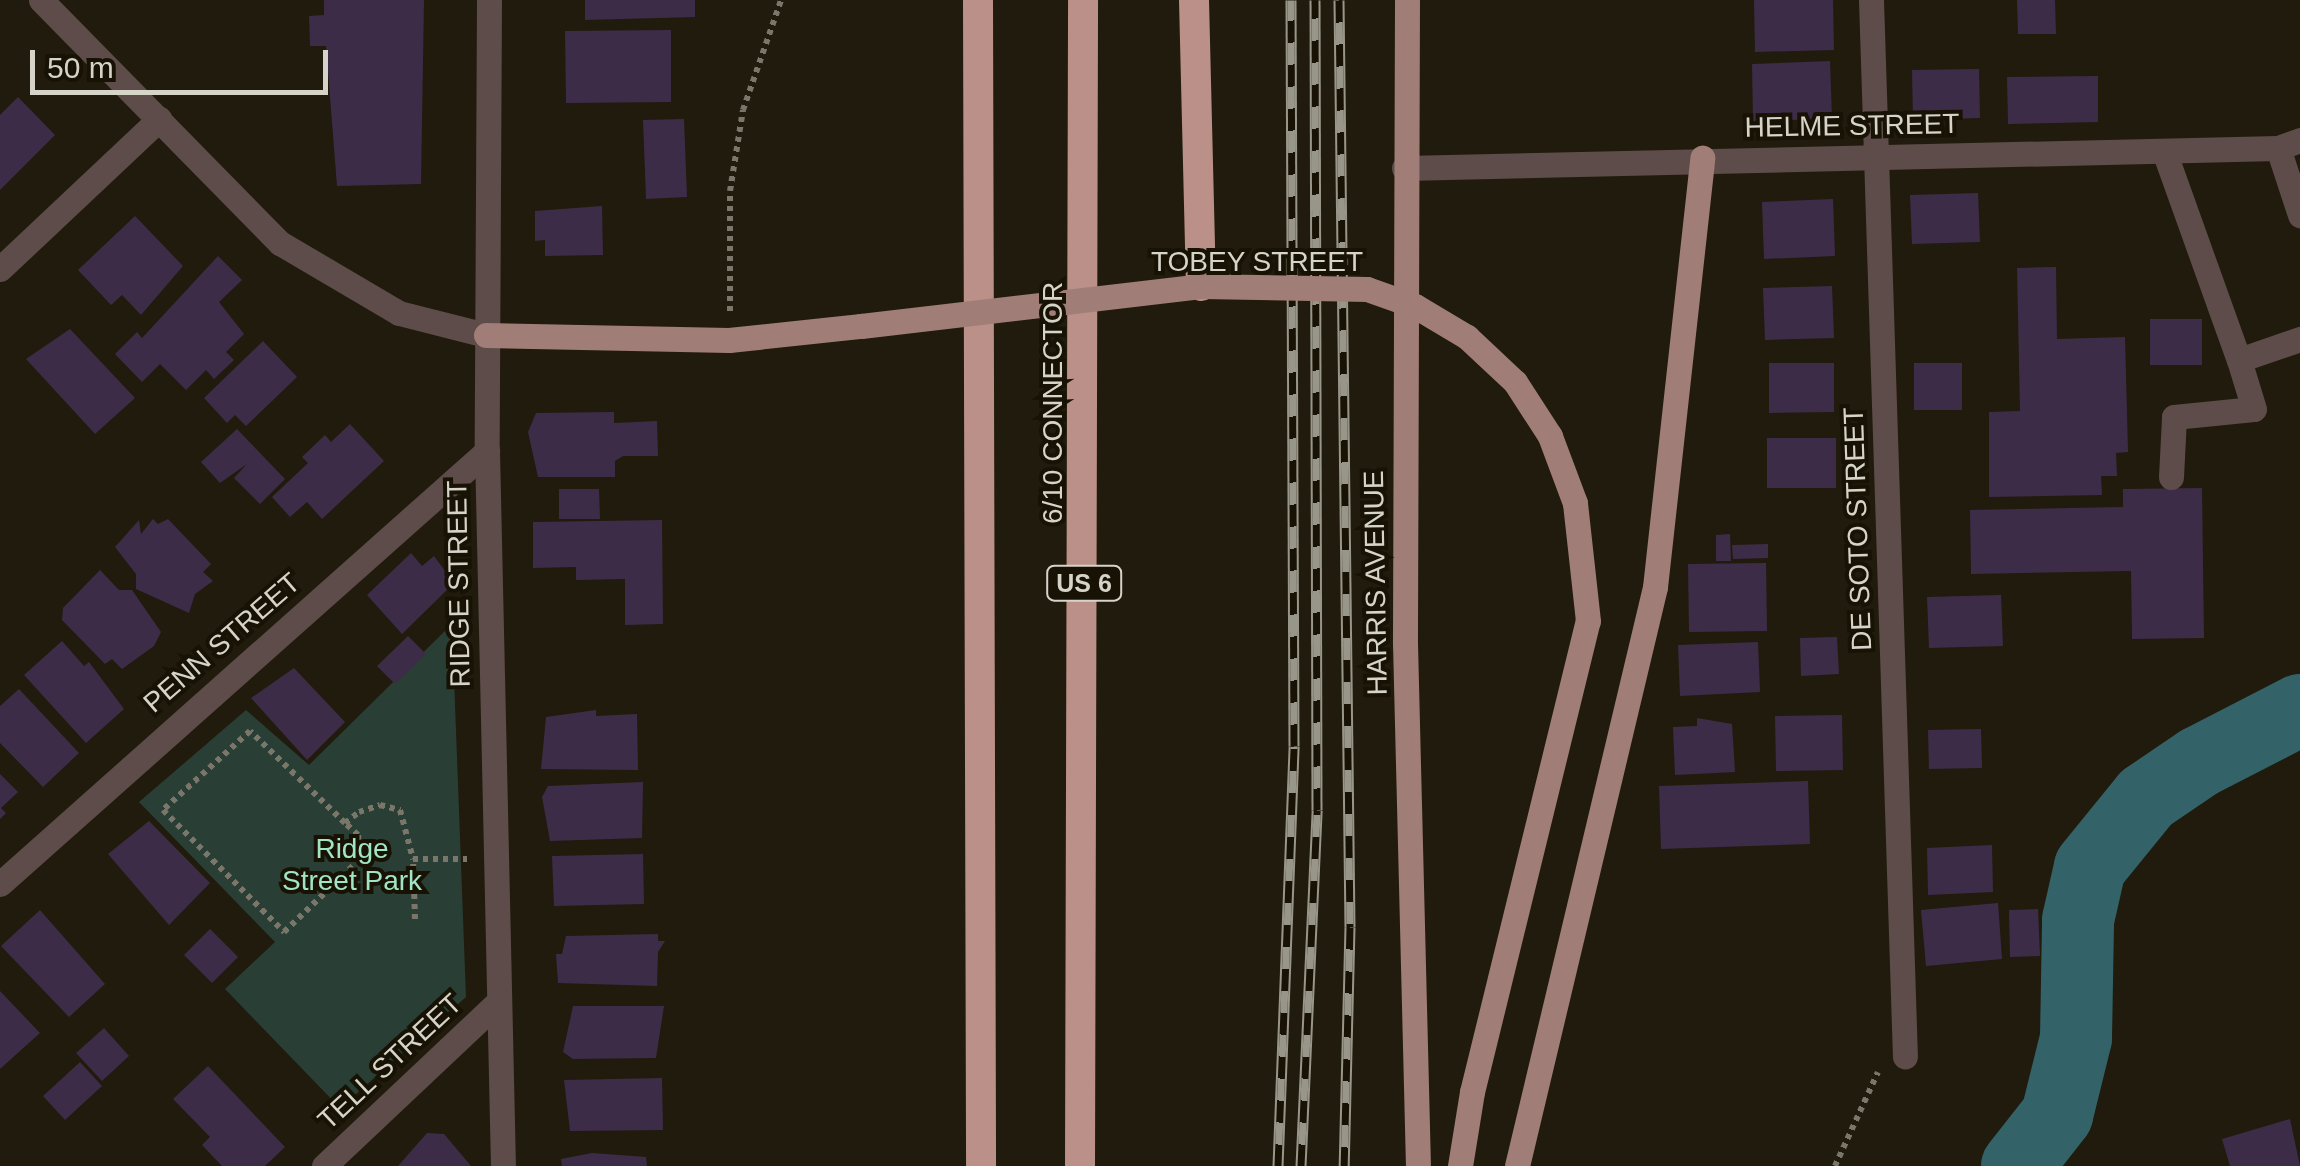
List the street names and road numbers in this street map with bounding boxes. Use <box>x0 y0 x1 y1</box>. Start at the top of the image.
street label: HELME STREET <box>1744 107 1960 145</box>
street label: TOBEY STREET <box>1151 245 1363 279</box>
street label: 6/10 CONNECTOR <box>1036 282 1070 524</box>
street label: DE SOTO STREET <box>1837 407 1879 651</box>
street label: HARRIS AVENUE <box>1357 469 1395 697</box>
street label: RIDGE STREET <box>440 480 478 688</box>
road number: US 6 <box>1044 563 1124 603</box>
street label: PENN STREET <box>137 566 307 720</box>
street label: TELL STREET <box>311 987 469 1137</box>

